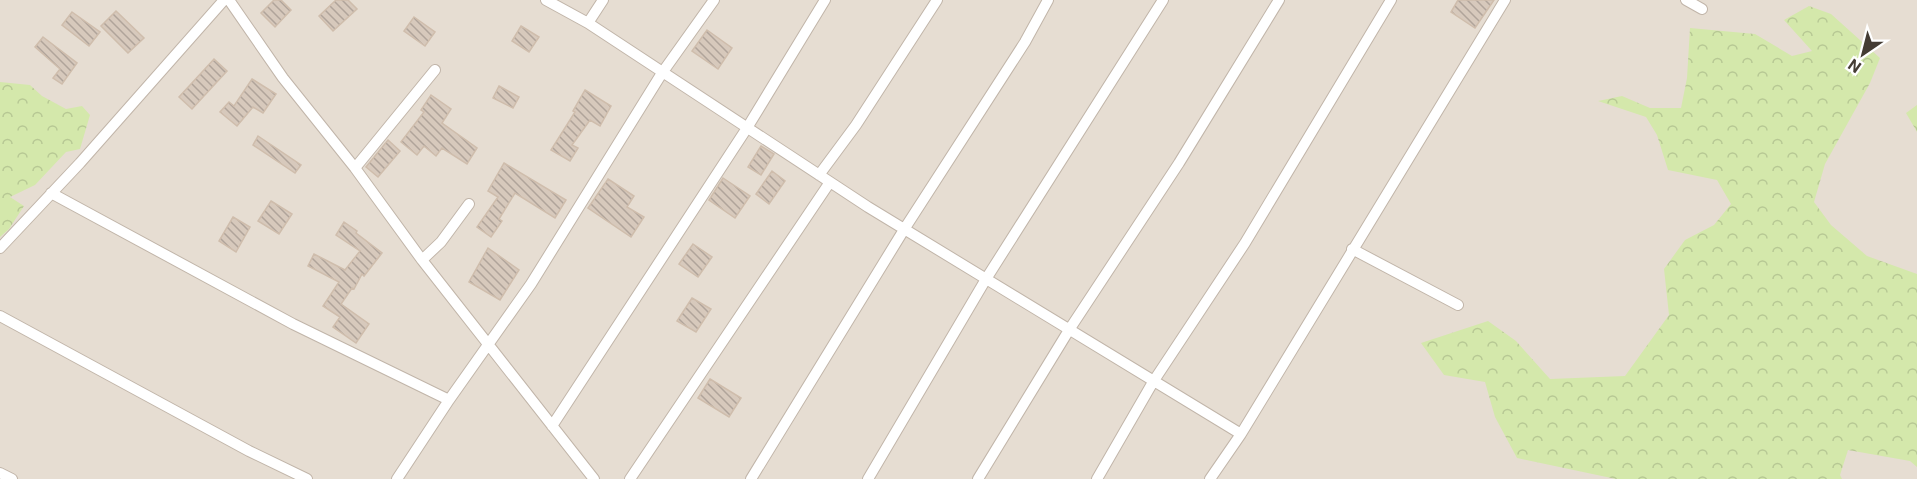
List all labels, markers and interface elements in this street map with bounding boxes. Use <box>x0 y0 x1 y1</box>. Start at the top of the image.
north arrow <box>1833 24 1893 84</box>
text: N <box>1845 55 1865 77</box>

